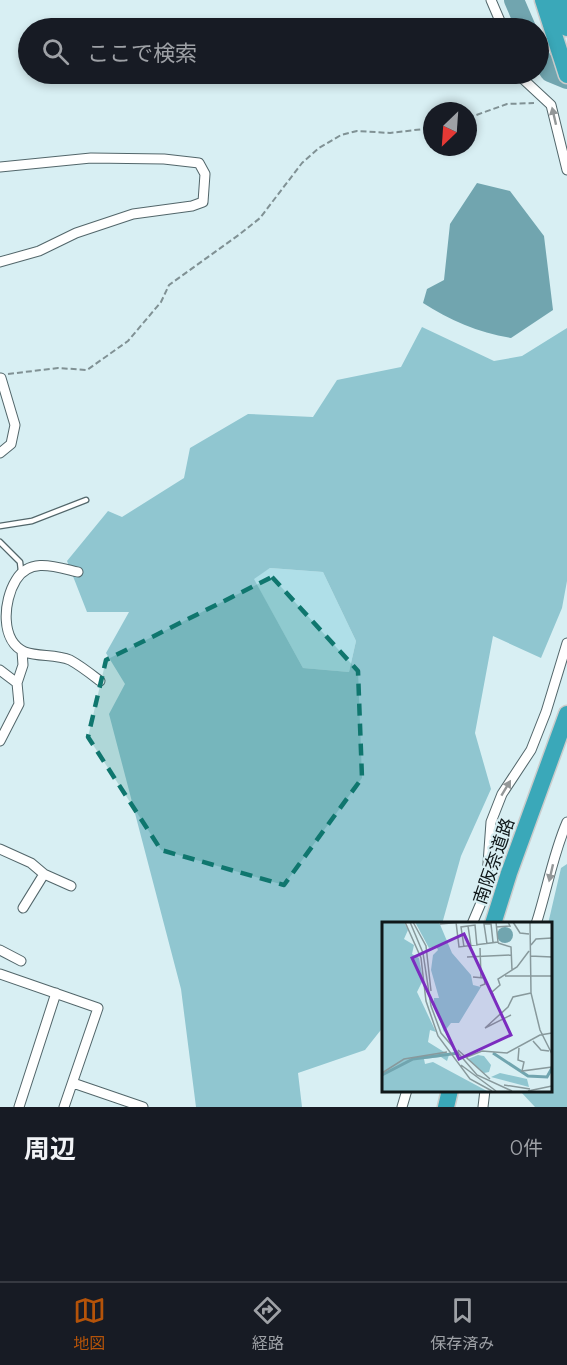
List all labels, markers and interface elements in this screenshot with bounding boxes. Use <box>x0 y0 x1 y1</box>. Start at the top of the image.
search box <box>18 18 549 84</box>
icon: search <box>39 35 72 68</box>
text: ここで検索 <box>87 40 197 67</box>
north arrow <box>423 102 477 156</box>
one-way arrow <box>548 107 558 125</box>
one-way arrow <box>500 780 511 796</box>
street label: 南阪奈道路 <box>469 815 519 907</box>
one-way arrow <box>546 863 555 882</box>
inset map <box>382 922 552 1092</box>
text: 周辺 <box>24 1133 76 1165</box>
text: 0件 <box>510 1136 543 1160</box>
tab: 地図 <box>73 1294 106 1354</box>
tab: 経路 <box>251 1294 284 1354</box>
tab: 保存済み <box>430 1294 494 1354</box>

